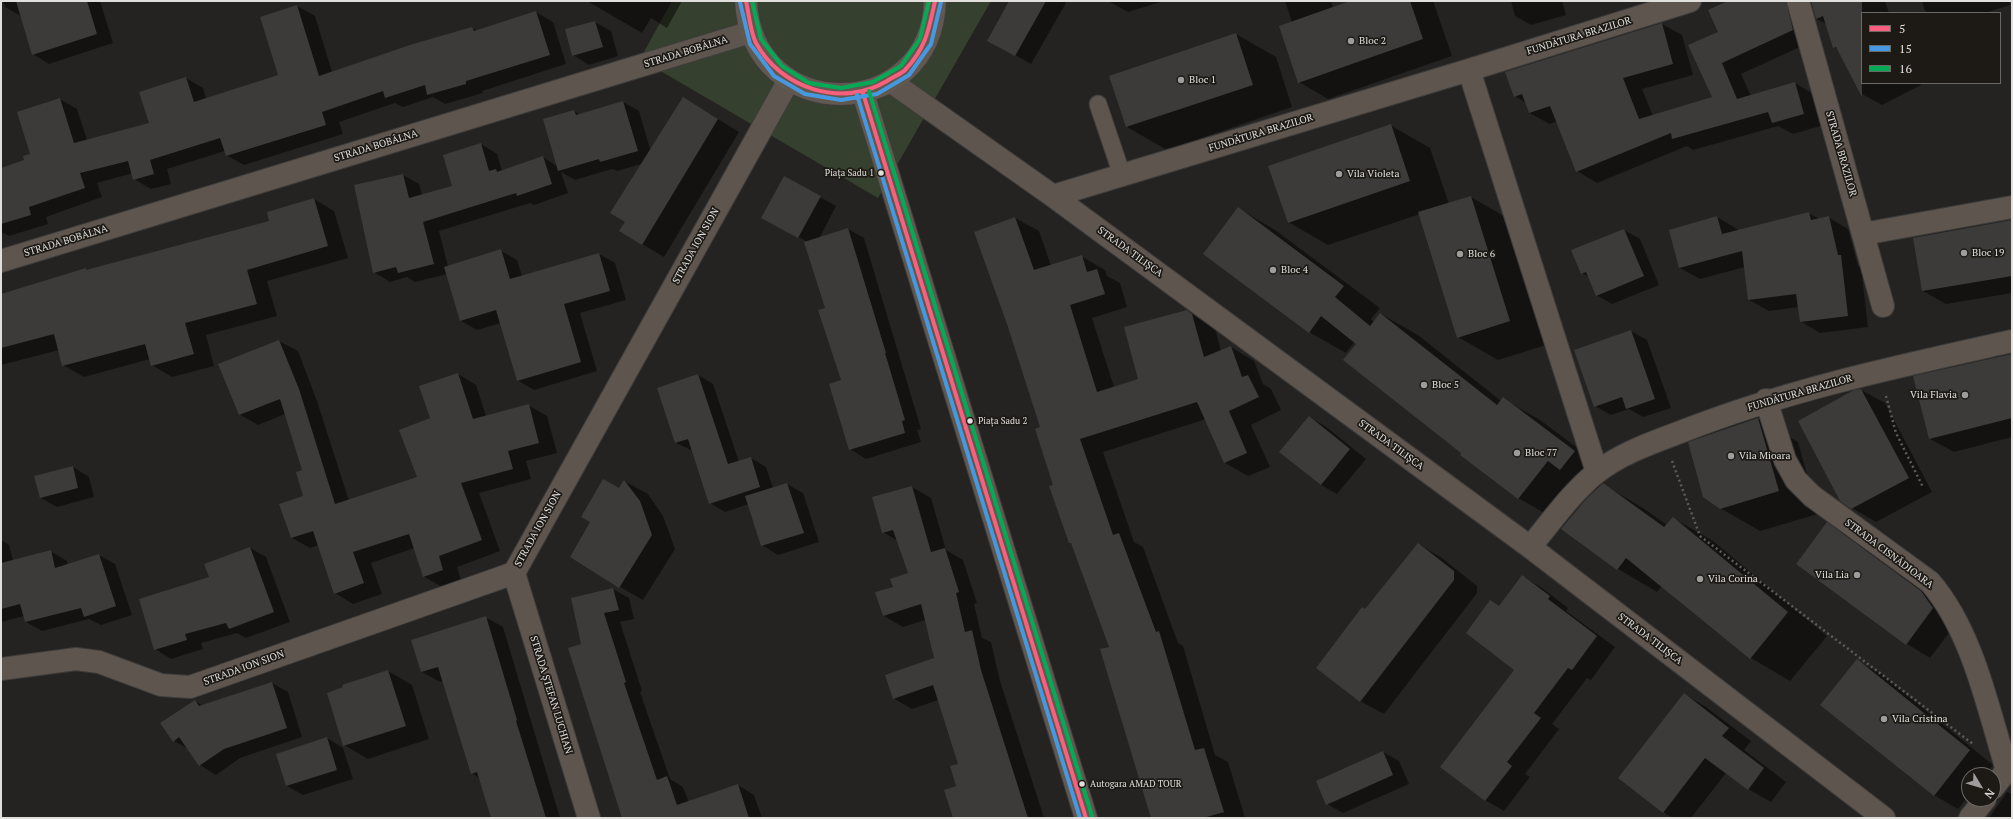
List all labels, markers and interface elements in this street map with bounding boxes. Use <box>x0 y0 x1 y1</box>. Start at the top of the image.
legend <box>1861 12 2001 84</box>
street label: FUNDĂTURA BRAZILOR <box>1525 14 1633 58</box>
text: 5 <box>1899 21 1905 36</box>
street label: STRADA BOBÂLNA <box>643 34 729 70</box>
place label: Bloc 2 <box>1359 35 1386 47</box>
marker: Bloc 2 <box>1346 36 1356 46</box>
text: 15 <box>1899 41 1912 56</box>
text: 16 <box>1899 61 1912 76</box>
place label: Bloc 1 <box>1189 74 1216 86</box>
marker: Bloc 1 <box>1176 75 1186 85</box>
street label: STRADA BRAZILOR <box>1823 110 1859 198</box>
street label: FUNDĂTURA BRAZILOR <box>1207 111 1315 155</box>
street label: STRADA BOBÂLNA <box>333 128 419 164</box>
place label: Piața Sadu 1 <box>825 168 874 178</box>
marker: Piața Sadu 1 <box>876 168 886 178</box>
place label: Vila Violeta <box>1347 168 1400 180</box>
marker: Vila Violeta <box>1334 169 1344 179</box>
street label: STRADA ION SION <box>670 206 722 286</box>
street label: STRADA BOBÂLNA <box>23 223 109 259</box>
street label: STRADA TILIȘCA <box>1095 224 1165 280</box>
place label: Bloc 19 <box>1972 247 2004 259</box>
place label: Bloc 6 <box>1468 248 1495 260</box>
marker: Bloc 19 <box>1959 248 1969 258</box>
marker: Bloc 6 <box>1455 249 1465 259</box>
place label: Bloc 4 <box>1281 264 1308 276</box>
marker: Bloc 4 <box>1268 265 1278 275</box>
street label: FUNDĂTURA BRAZILOR <box>1746 372 1854 414</box>
place label: Bloc 5 <box>1432 379 1459 391</box>
marker: Bloc 5 <box>1419 380 1429 390</box>
place label: Vila Flavia <box>1910 389 1957 401</box>
marker: Vila Flavia <box>1960 390 1970 400</box>
marker: Piața Sadu 2 <box>965 416 975 426</box>
place label: Piața Sadu 2 <box>978 416 1027 426</box>
street label: STRADA TILIȘCA <box>1356 417 1426 473</box>
place label: Bloc 77 <box>1525 447 1557 459</box>
marker: Bloc 77 <box>1512 448 1522 458</box>
place label: Vila Mioara <box>1739 450 1790 462</box>
marker: Vila Mioara <box>1726 451 1736 461</box>
street label: STRADA ION SION <box>512 489 564 569</box>
street label: STRADA CISNĂDIOARA <box>1842 517 1936 591</box>
place label: Vila Lia <box>1815 569 1849 581</box>
marker: Vila Lia <box>1852 570 1862 580</box>
place label: Vila Corina <box>1708 573 1758 585</box>
marker: Vila Corina <box>1695 574 1705 584</box>
street label: STRADA TILIȘCA <box>1615 611 1685 667</box>
street label: STRADA ȘTEFAN LUCHIAN <box>527 635 575 755</box>
street label: STRADA ION SION <box>202 648 286 688</box>
place label: Vila Cristina <box>1892 713 1948 725</box>
marker: Vila Cristina <box>1879 714 1889 724</box>
north arrow <box>1961 767 2001 807</box>
marker: Autogara AMAD TOUR <box>1077 779 1087 789</box>
place label: Autogara AMAD TOUR <box>1090 779 1182 789</box>
text: N <box>1982 786 1998 801</box>

